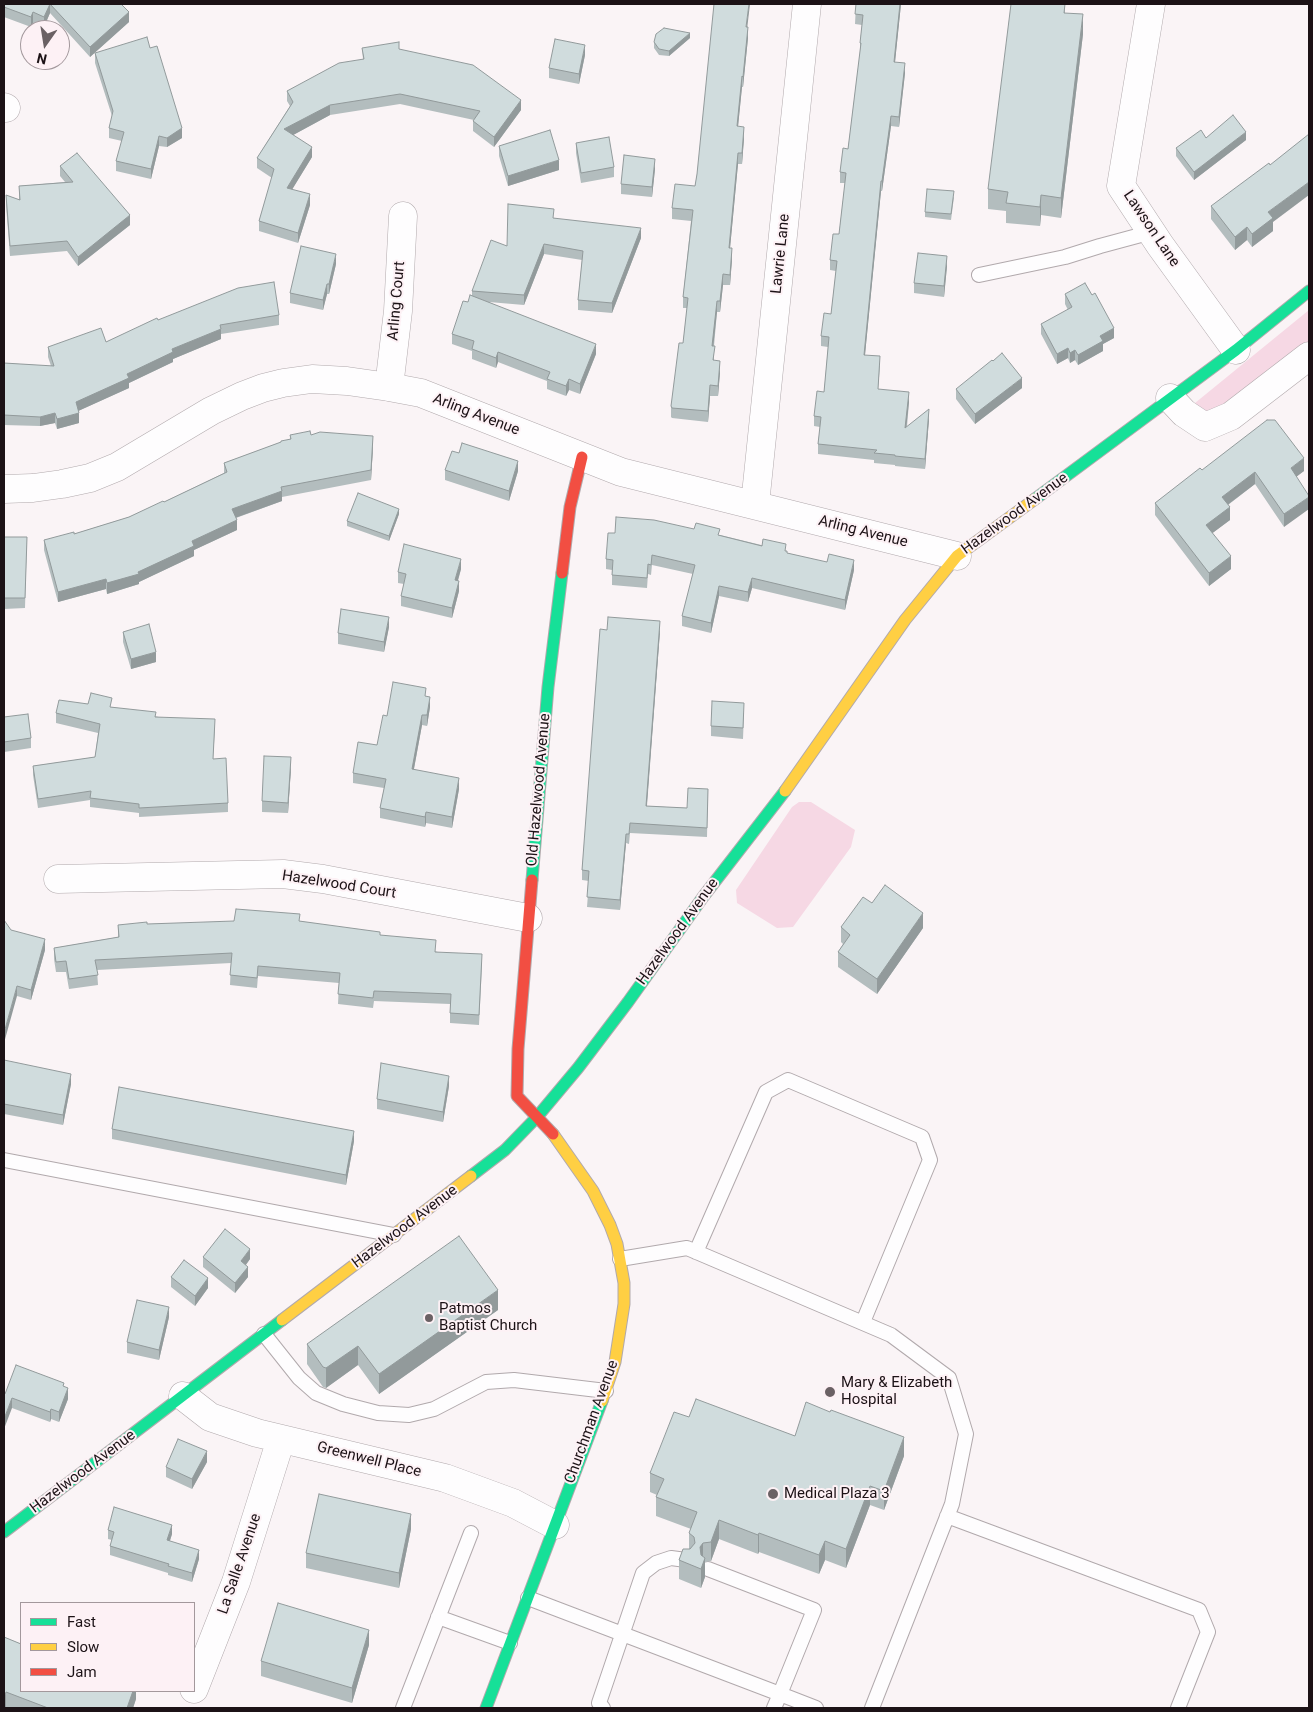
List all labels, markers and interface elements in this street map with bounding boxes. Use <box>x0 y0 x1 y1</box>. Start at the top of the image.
north arrow <box>20 20 70 70</box>
text: N <box>35 50 48 68</box>
street label: Lawson Lane <box>1119 187 1183 271</box>
street label: Lawrie Lane <box>768 213 794 295</box>
street label: Arling Court <box>385 261 409 341</box>
street label: Arling Avenue <box>430 390 522 440</box>
street label: Hazelwood Avenue <box>958 469 1072 559</box>
street label: Arling Avenue <box>816 512 910 552</box>
street label: Old Hazelwood Avenue <box>523 713 555 867</box>
street label: Hazelwood Court <box>281 867 397 903</box>
street label: Hazelwood Avenue <box>633 875 723 989</box>
street label: Hazelwood Avenue <box>349 1181 461 1273</box>
place label: Patmos Baptist Church <box>439 1300 537 1335</box>
marker: Patmos Baptist Church <box>423 1312 435 1324</box>
street label: Churchman Avenue <box>561 1358 623 1486</box>
place label: Mary & Elizabeth Hospital <box>841 1374 952 1409</box>
marker: Mary & Elizabeth Hospital <box>823 1385 837 1399</box>
street label: Hazelwood Avenue <box>27 1426 139 1518</box>
street label: Greenwell Place <box>315 1438 423 1482</box>
place label: Medical Plaza 3 <box>784 1485 890 1503</box>
marker: Medical Plaza 3 <box>766 1487 780 1501</box>
street label: La Salle Avenue <box>214 1511 266 1617</box>
legend <box>20 1602 195 1692</box>
text: Fast <box>67 1613 96 1631</box>
text: Slow <box>67 1638 99 1656</box>
text: Jam <box>67 1663 97 1681</box>

